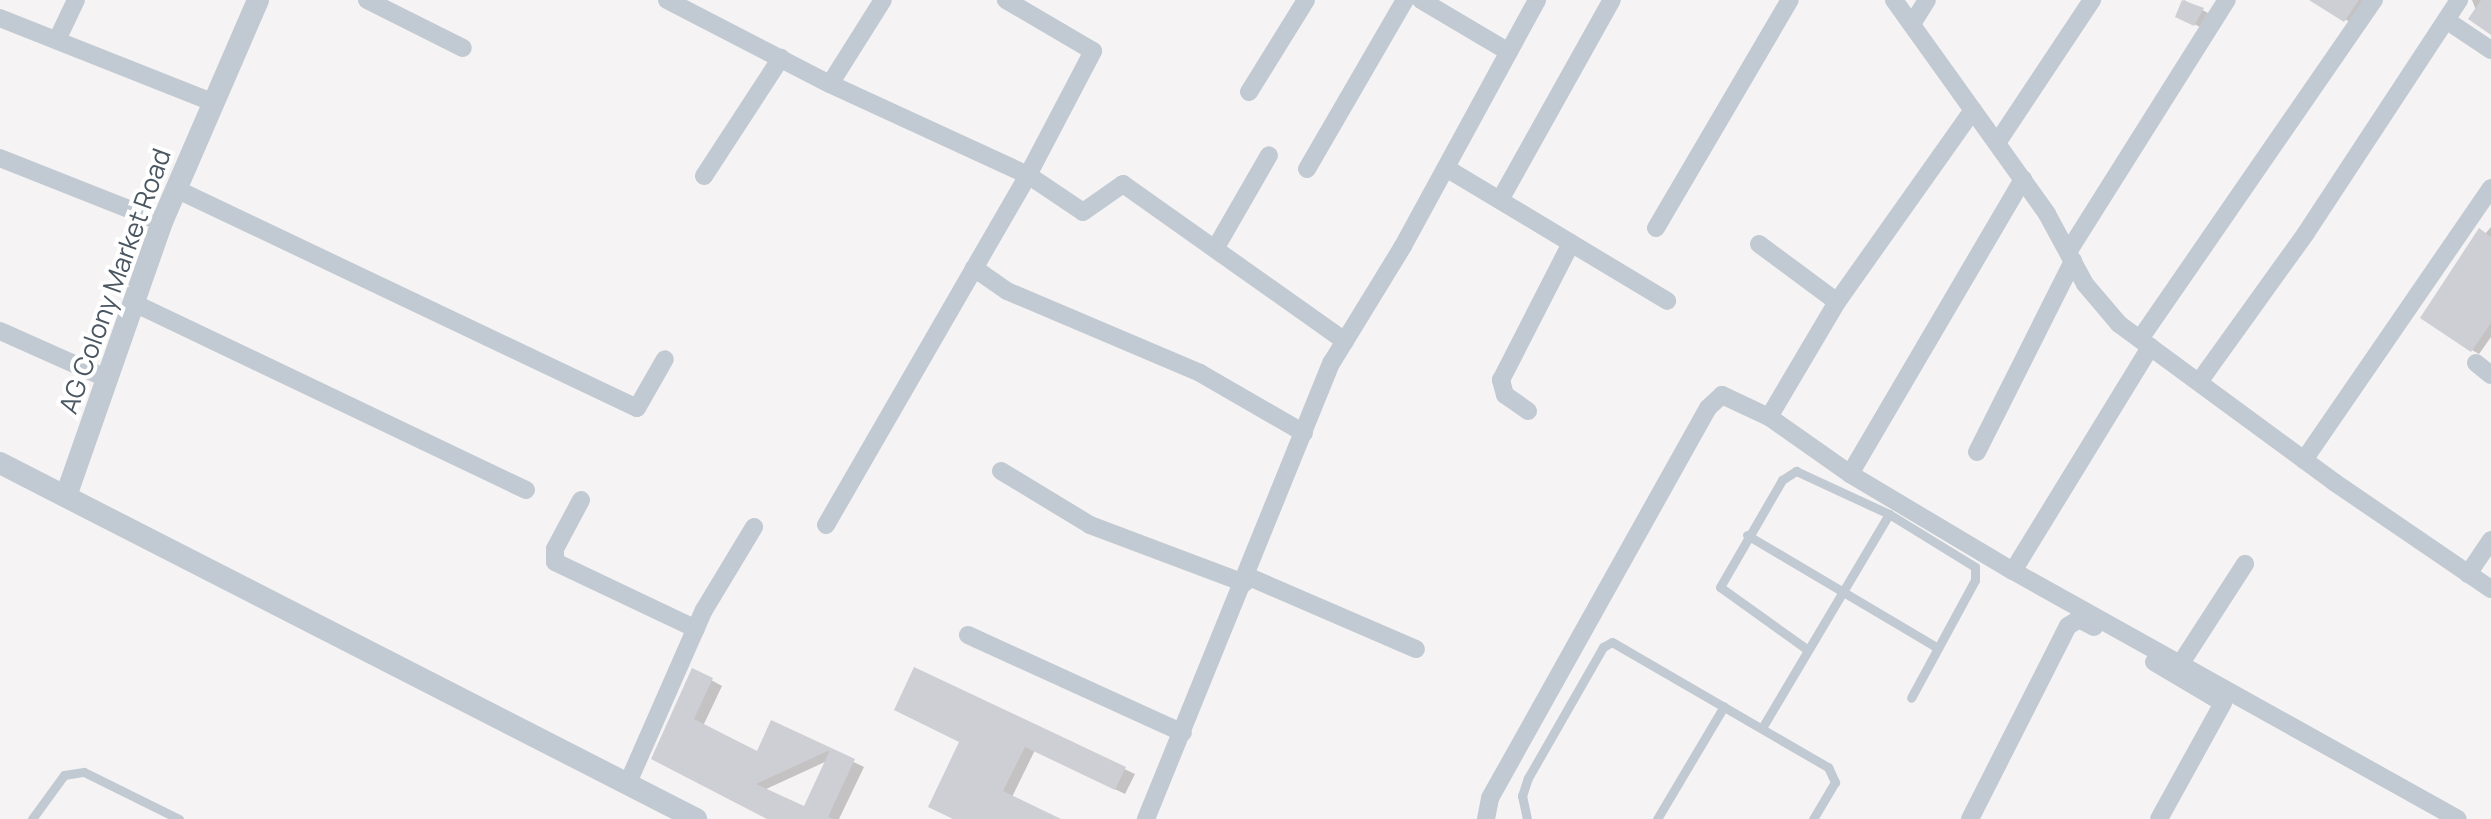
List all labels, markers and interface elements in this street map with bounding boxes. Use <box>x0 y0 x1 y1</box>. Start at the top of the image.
street label: AG Colony Market Road <box>53 144 177 418</box>

